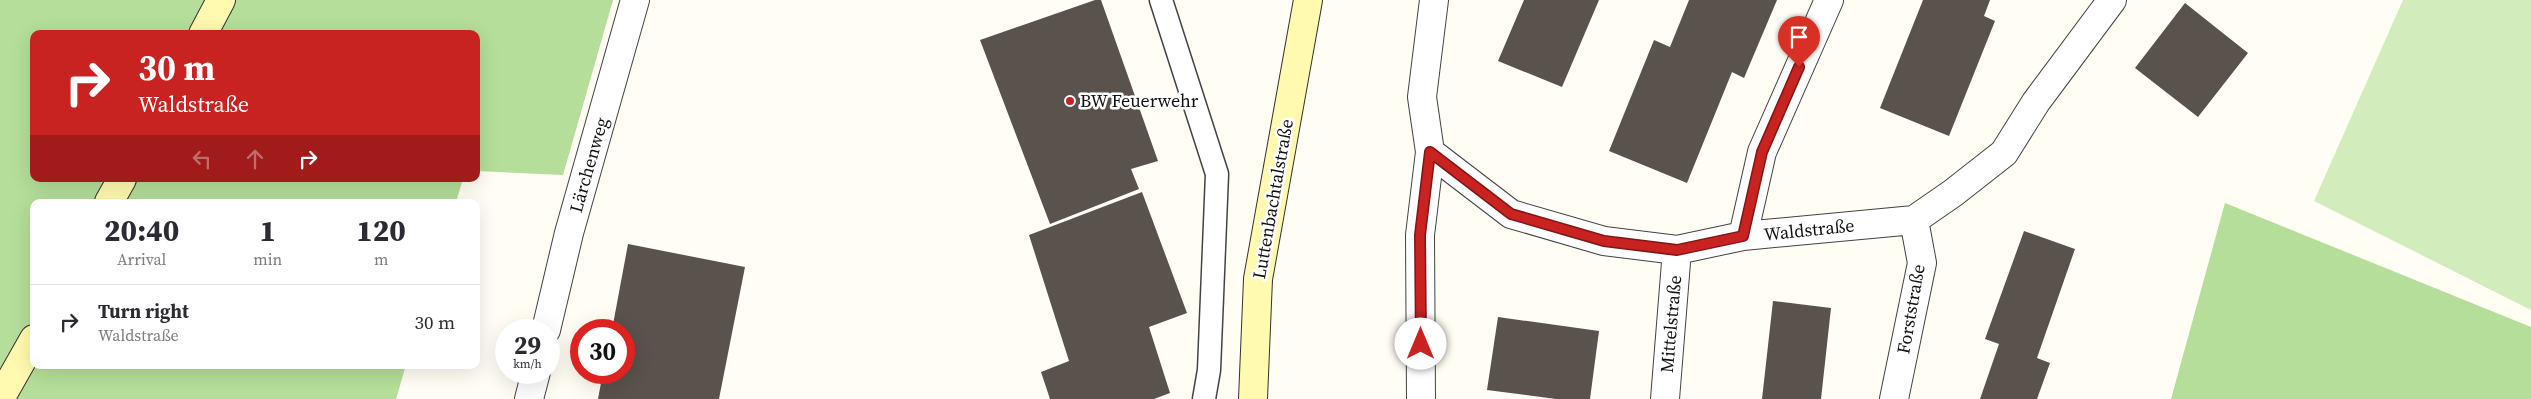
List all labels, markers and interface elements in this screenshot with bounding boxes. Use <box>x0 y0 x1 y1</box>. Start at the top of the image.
pin <box>1778 16 1820 67</box>
icon: arrive <box>1785 23 1813 51</box>
text: 30 m <box>138 44 215 92</box>
icon: right <box>55 50 120 115</box>
place label: BW Feuerwehr <box>1080 88 1199 113</box>
text: Waldstraße <box>138 89 249 119</box>
marker: BW Feuerwehr <box>1064 95 1076 107</box>
street label: Lärchenweg <box>563 114 614 215</box>
street label: Luttenbachtalstraße <box>1246 117 1299 281</box>
icon: left <box>188 145 216 173</box>
icon: ahead <box>241 145 269 173</box>
icon: right <box>294 145 322 173</box>
text: 20:40 <box>104 210 179 251</box>
text: 1 <box>259 210 276 251</box>
text: 120 <box>356 210 406 251</box>
street label: Waldstraße <box>1762 212 1855 247</box>
text: Arrival <box>117 248 166 270</box>
text: min <box>253 248 282 270</box>
text: m <box>374 248 388 270</box>
street label: Forststraße <box>1890 262 1931 356</box>
street label: Mittelstraße <box>1654 274 1687 374</box>
text: Turn right <box>98 298 189 324</box>
icon: right <box>55 308 83 336</box>
text: 30 m <box>414 309 455 335</box>
position arrow <box>1394 317 1446 369</box>
speed limit sign: 30 <box>570 319 635 384</box>
text: Waldstraße <box>98 324 179 346</box>
text: 29 <box>514 328 541 362</box>
text: km/h <box>513 356 542 372</box>

